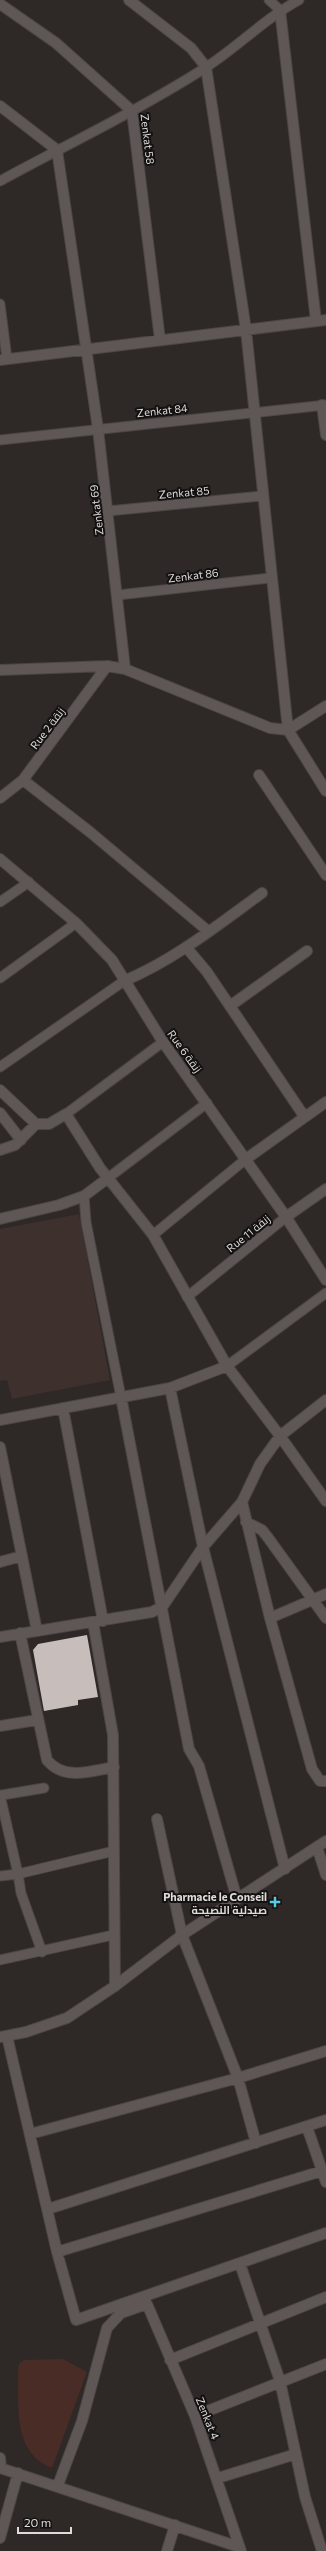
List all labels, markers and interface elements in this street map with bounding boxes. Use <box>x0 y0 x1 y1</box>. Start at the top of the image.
street label: Zenkat 58 <box>138 113 158 165</box>
street label: Zenkat 84 <box>136 401 188 419</box>
street label: Zenkat 85 <box>158 483 210 501</box>
street label: Zenkat 69 <box>86 484 106 536</box>
street label: Zenkat 86 <box>167 565 220 585</box>
street label: Rue 2 زنقة <box>27 705 68 752</box>
street label: Rue 6 زنقة <box>164 1027 205 1075</box>
street label: Rue 11 زنقة <box>224 1211 273 1255</box>
place label: Pharmacie le Conseil صيدلية النصيحة <box>163 1890 267 1917</box>
marker: Pharmacie le Conseil صيدلية النصيحة <box>270 1897 280 1907</box>
street label: Zenkat 4 <box>194 2395 222 2441</box>
scale bar <box>18 2509 71 2535</box>
text: 20 m <box>24 2515 51 2529</box>

